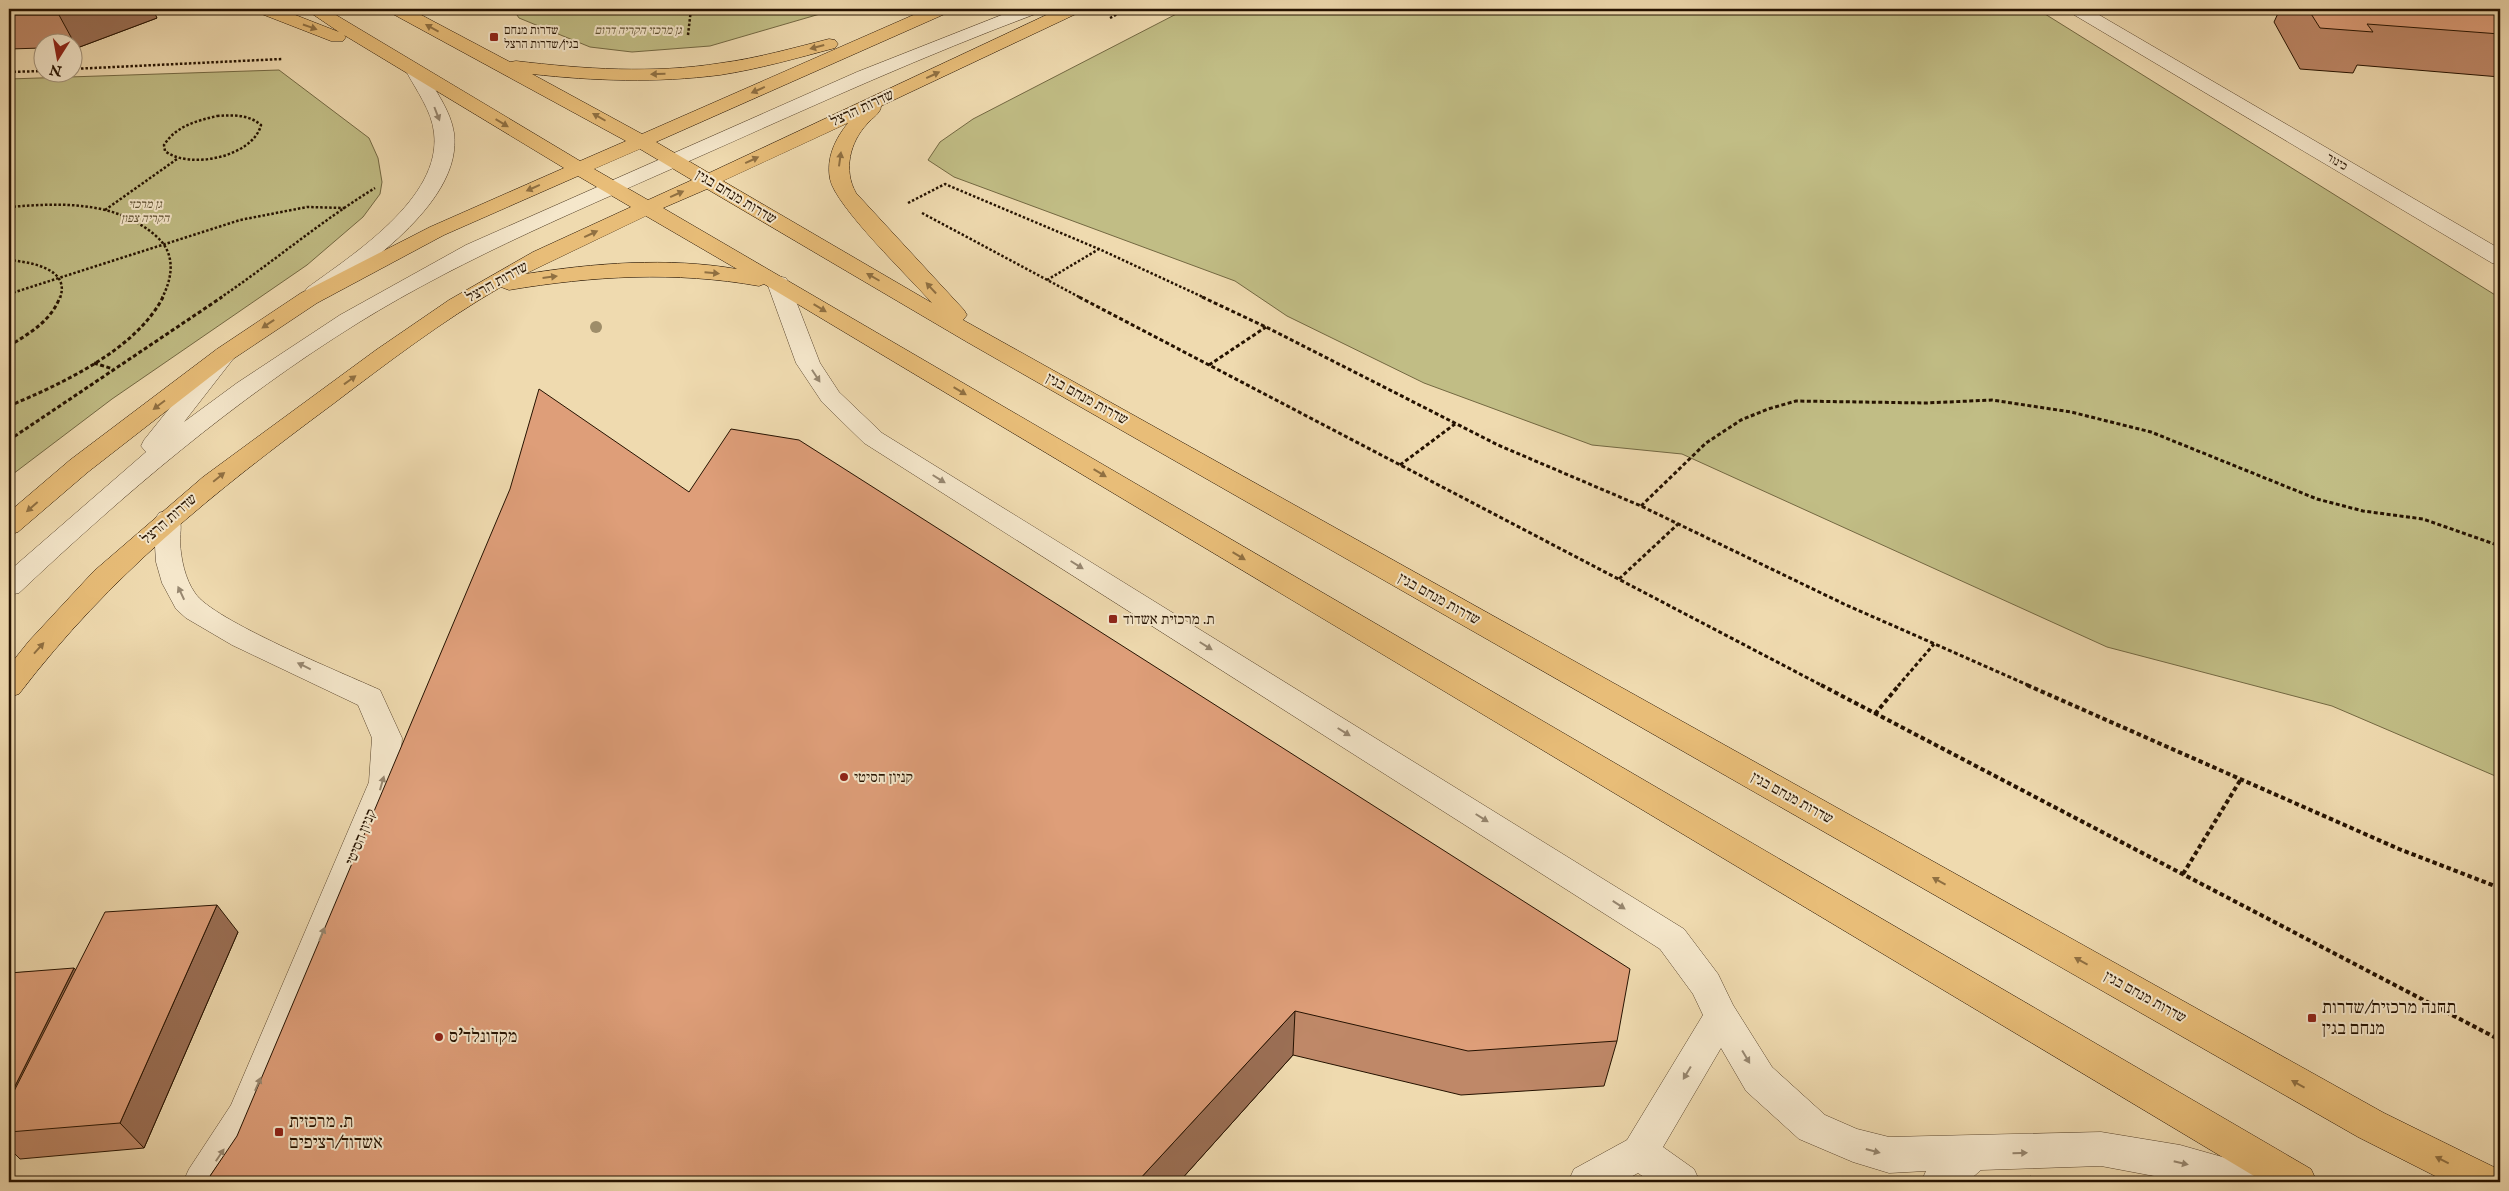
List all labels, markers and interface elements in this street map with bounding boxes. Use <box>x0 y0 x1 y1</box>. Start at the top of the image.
one-way arrow <box>303 23 318 31</box>
place label: שדרות מנחם בגין/שדרות הרצל <box>504 23 579 52</box>
park label: גן מרכזי הקריה דרום <box>594 23 682 38</box>
one-way arrow <box>425 24 439 32</box>
marker: שדרות מנחם בגין/שדרות הרצל <box>488 31 500 43</box>
north arrow <box>32 32 82 82</box>
one-way arrow <box>810 43 825 51</box>
text: N <box>48 60 64 80</box>
one-way arrow <box>649 70 665 78</box>
one-way arrow <box>926 70 940 78</box>
street label: שדרות הרצל <box>827 85 897 131</box>
one-way arrow <box>751 86 765 94</box>
one-way arrow <box>433 107 441 122</box>
one-way arrow <box>592 112 606 121</box>
one-way arrow <box>495 118 508 127</box>
street label: כינור <box>2324 150 2351 174</box>
one-way arrow <box>836 151 844 167</box>
one-way arrow <box>745 156 759 164</box>
street label: שדרות מנחם בגין <box>692 165 780 229</box>
one-way arrow <box>526 184 540 192</box>
one-way arrow <box>670 189 684 197</box>
park label: גן מרכזי הקריה צפון <box>121 197 171 226</box>
one-way arrow <box>584 230 598 238</box>
street label: שדרות הרצל <box>463 257 531 307</box>
one-way arrow <box>705 269 721 277</box>
one-way arrow <box>543 273 559 281</box>
one-way arrow <box>865 273 880 281</box>
one-way arrow <box>925 282 936 294</box>
one-way arrow <box>813 303 826 312</box>
one-way arrow <box>262 319 275 329</box>
street label: שדרות מנחם בגין <box>1043 369 1131 429</box>
one-way arrow <box>812 370 821 383</box>
one-way arrow <box>343 375 356 386</box>
one-way arrow <box>953 386 966 395</box>
one-way arrow <box>152 400 166 410</box>
one-way arrow <box>1093 469 1106 478</box>
one-way arrow <box>212 471 225 482</box>
one-way arrow <box>933 475 946 484</box>
street label: שדרות הרצל <box>137 489 201 549</box>
one-way arrow <box>25 501 38 512</box>
one-way arrow <box>1233 552 1246 561</box>
one-way arrow <box>1071 561 1084 570</box>
street label: שדרות מנחם בגין <box>1395 569 1483 629</box>
one-way arrow <box>177 586 185 600</box>
place label: ת. מרכזית אשדוד <box>1123 610 1215 629</box>
marker: ת. מרכזית אשדוד <box>1107 613 1119 625</box>
one-way arrow <box>1200 641 1213 651</box>
one-way arrow <box>33 642 45 654</box>
one-way arrow <box>297 662 311 670</box>
one-way arrow <box>1338 727 1351 737</box>
place label: קניון הסיטי <box>854 768 913 787</box>
street label: שדרות מנחם בגין <box>1748 768 1836 828</box>
marker: קניון הסיטי <box>838 771 850 783</box>
one-way arrow <box>378 776 386 791</box>
street label: קניון הסיטי <box>341 806 381 868</box>
one-way arrow <box>1475 814 1488 823</box>
one-way arrow <box>1932 877 1947 885</box>
one-way arrow <box>1613 900 1626 910</box>
one-way arrow <box>318 927 326 941</box>
one-way arrow <box>2073 957 2088 965</box>
street label: שדרות מנחם בגין <box>2101 967 2189 1027</box>
place label: תחנה מרכזית/שדרות מנחם בגין <box>2322 997 2457 1041</box>
marker: תחנה מרכזית/שדרות מנחם בגין <box>2306 1012 2318 1024</box>
place label: מקדונלד'ס <box>449 1026 518 1049</box>
marker: מקדונלד'ס <box>433 1031 445 1043</box>
one-way arrow <box>1742 1051 1751 1064</box>
one-way arrow <box>1683 1066 1692 1079</box>
one-way arrow <box>255 1077 263 1091</box>
one-way arrow <box>2291 1080 2306 1088</box>
place label: ת. מרכזית אשדוד/רציפים <box>289 1111 383 1155</box>
marker: ת. מרכזית אשדוד/רציפים <box>273 1126 285 1138</box>
one-way arrow <box>1866 1147 1881 1155</box>
one-way arrow <box>215 1148 225 1162</box>
one-way arrow <box>2012 1149 2028 1157</box>
one-way arrow <box>2435 1156 2449 1164</box>
one-way arrow <box>2173 1160 2189 1168</box>

